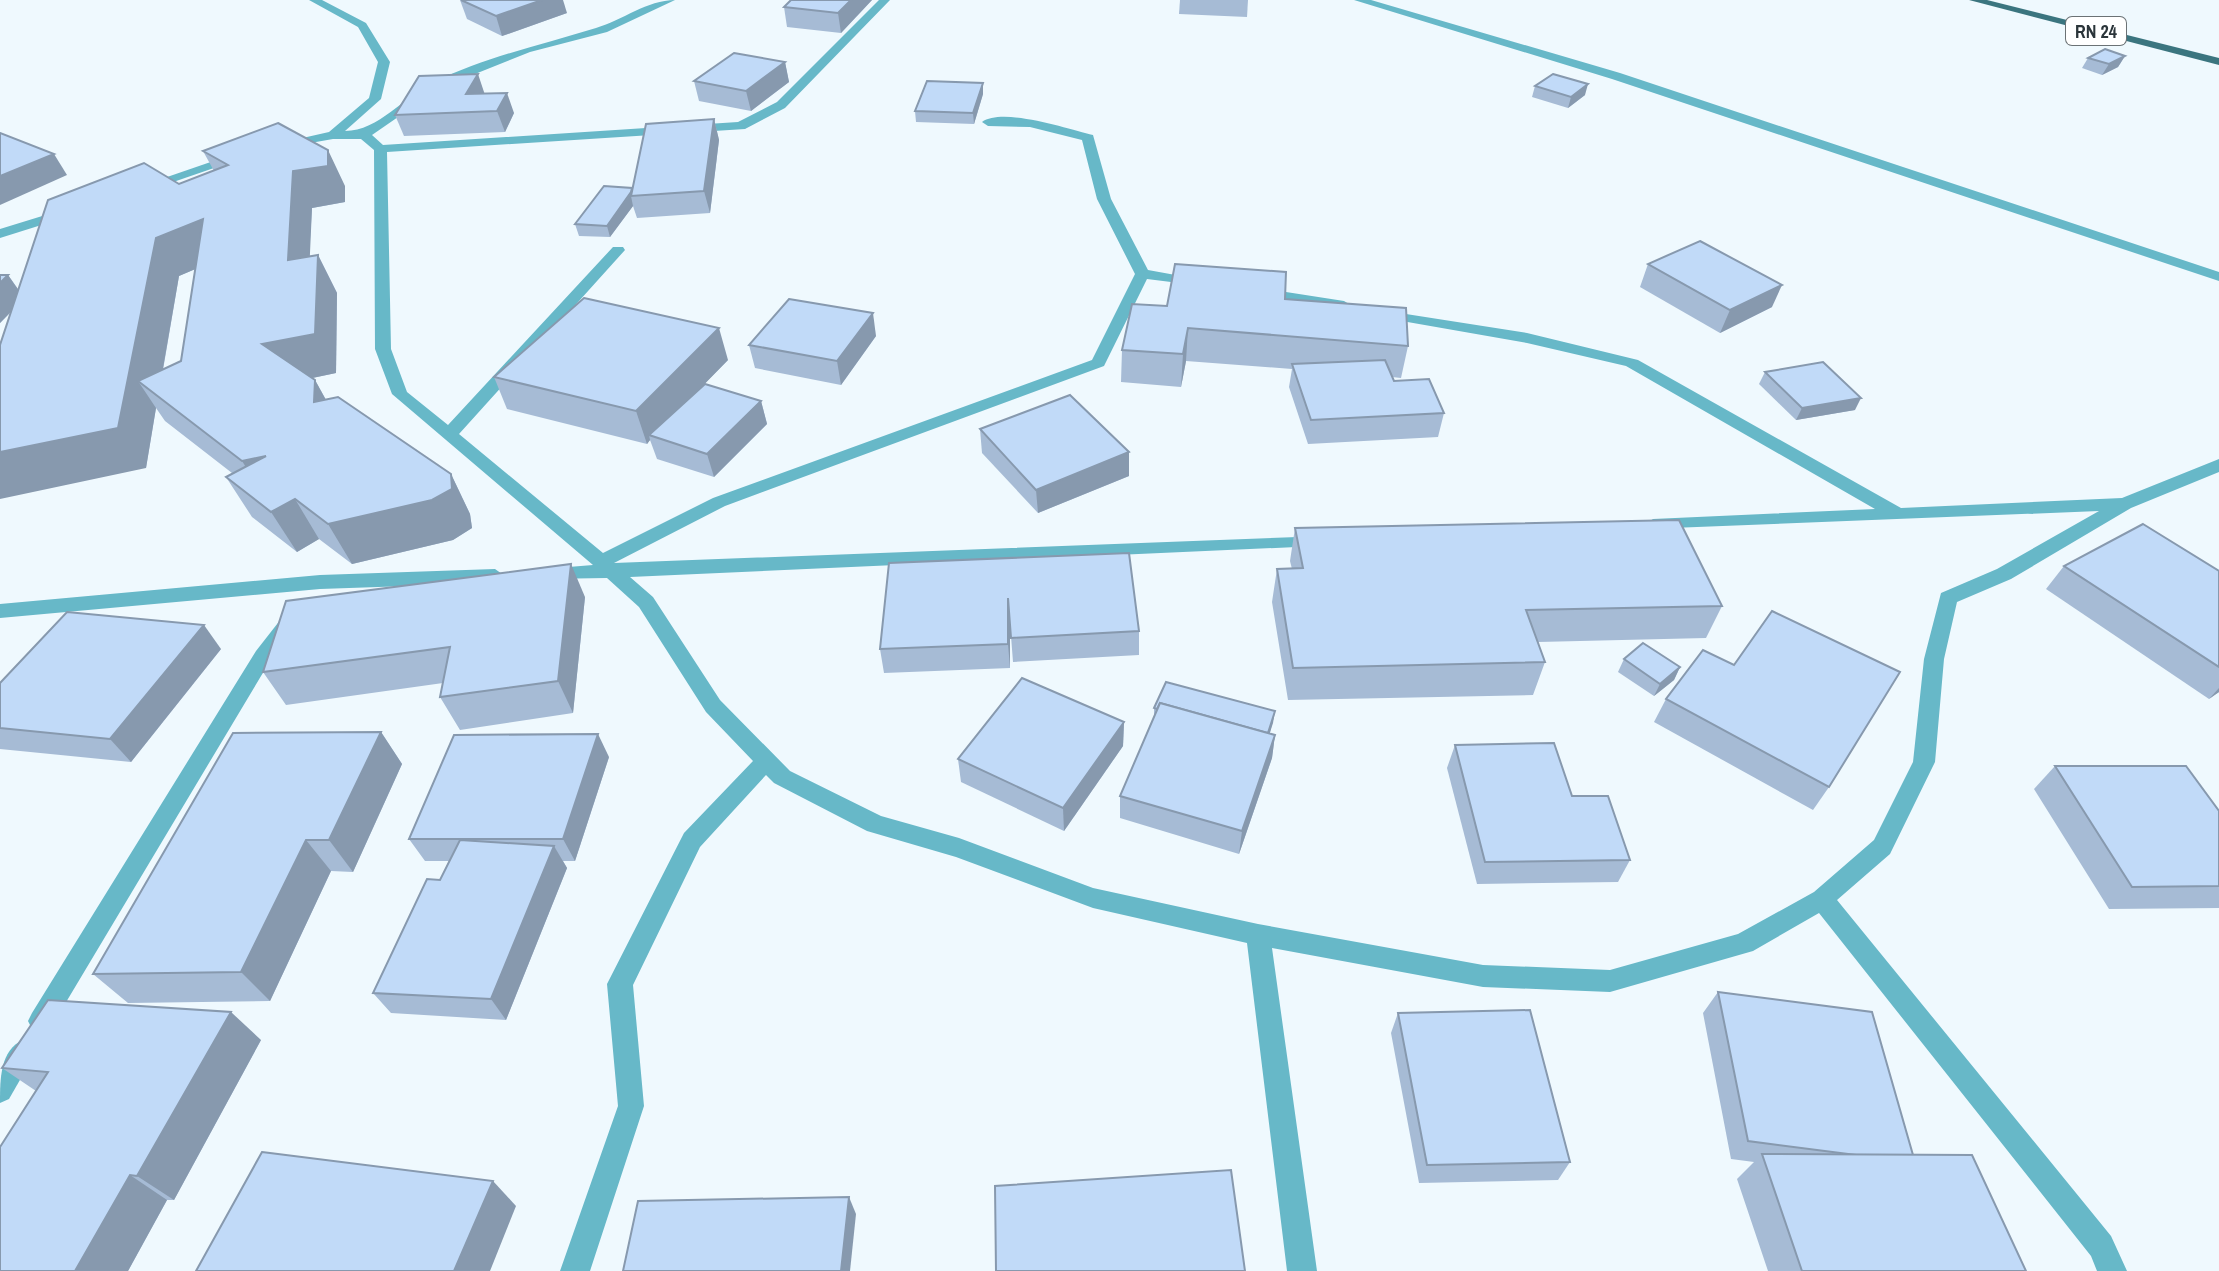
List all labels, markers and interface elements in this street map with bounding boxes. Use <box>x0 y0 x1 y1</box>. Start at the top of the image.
road number: RN 24 <box>2066 17 2126 45</box>

